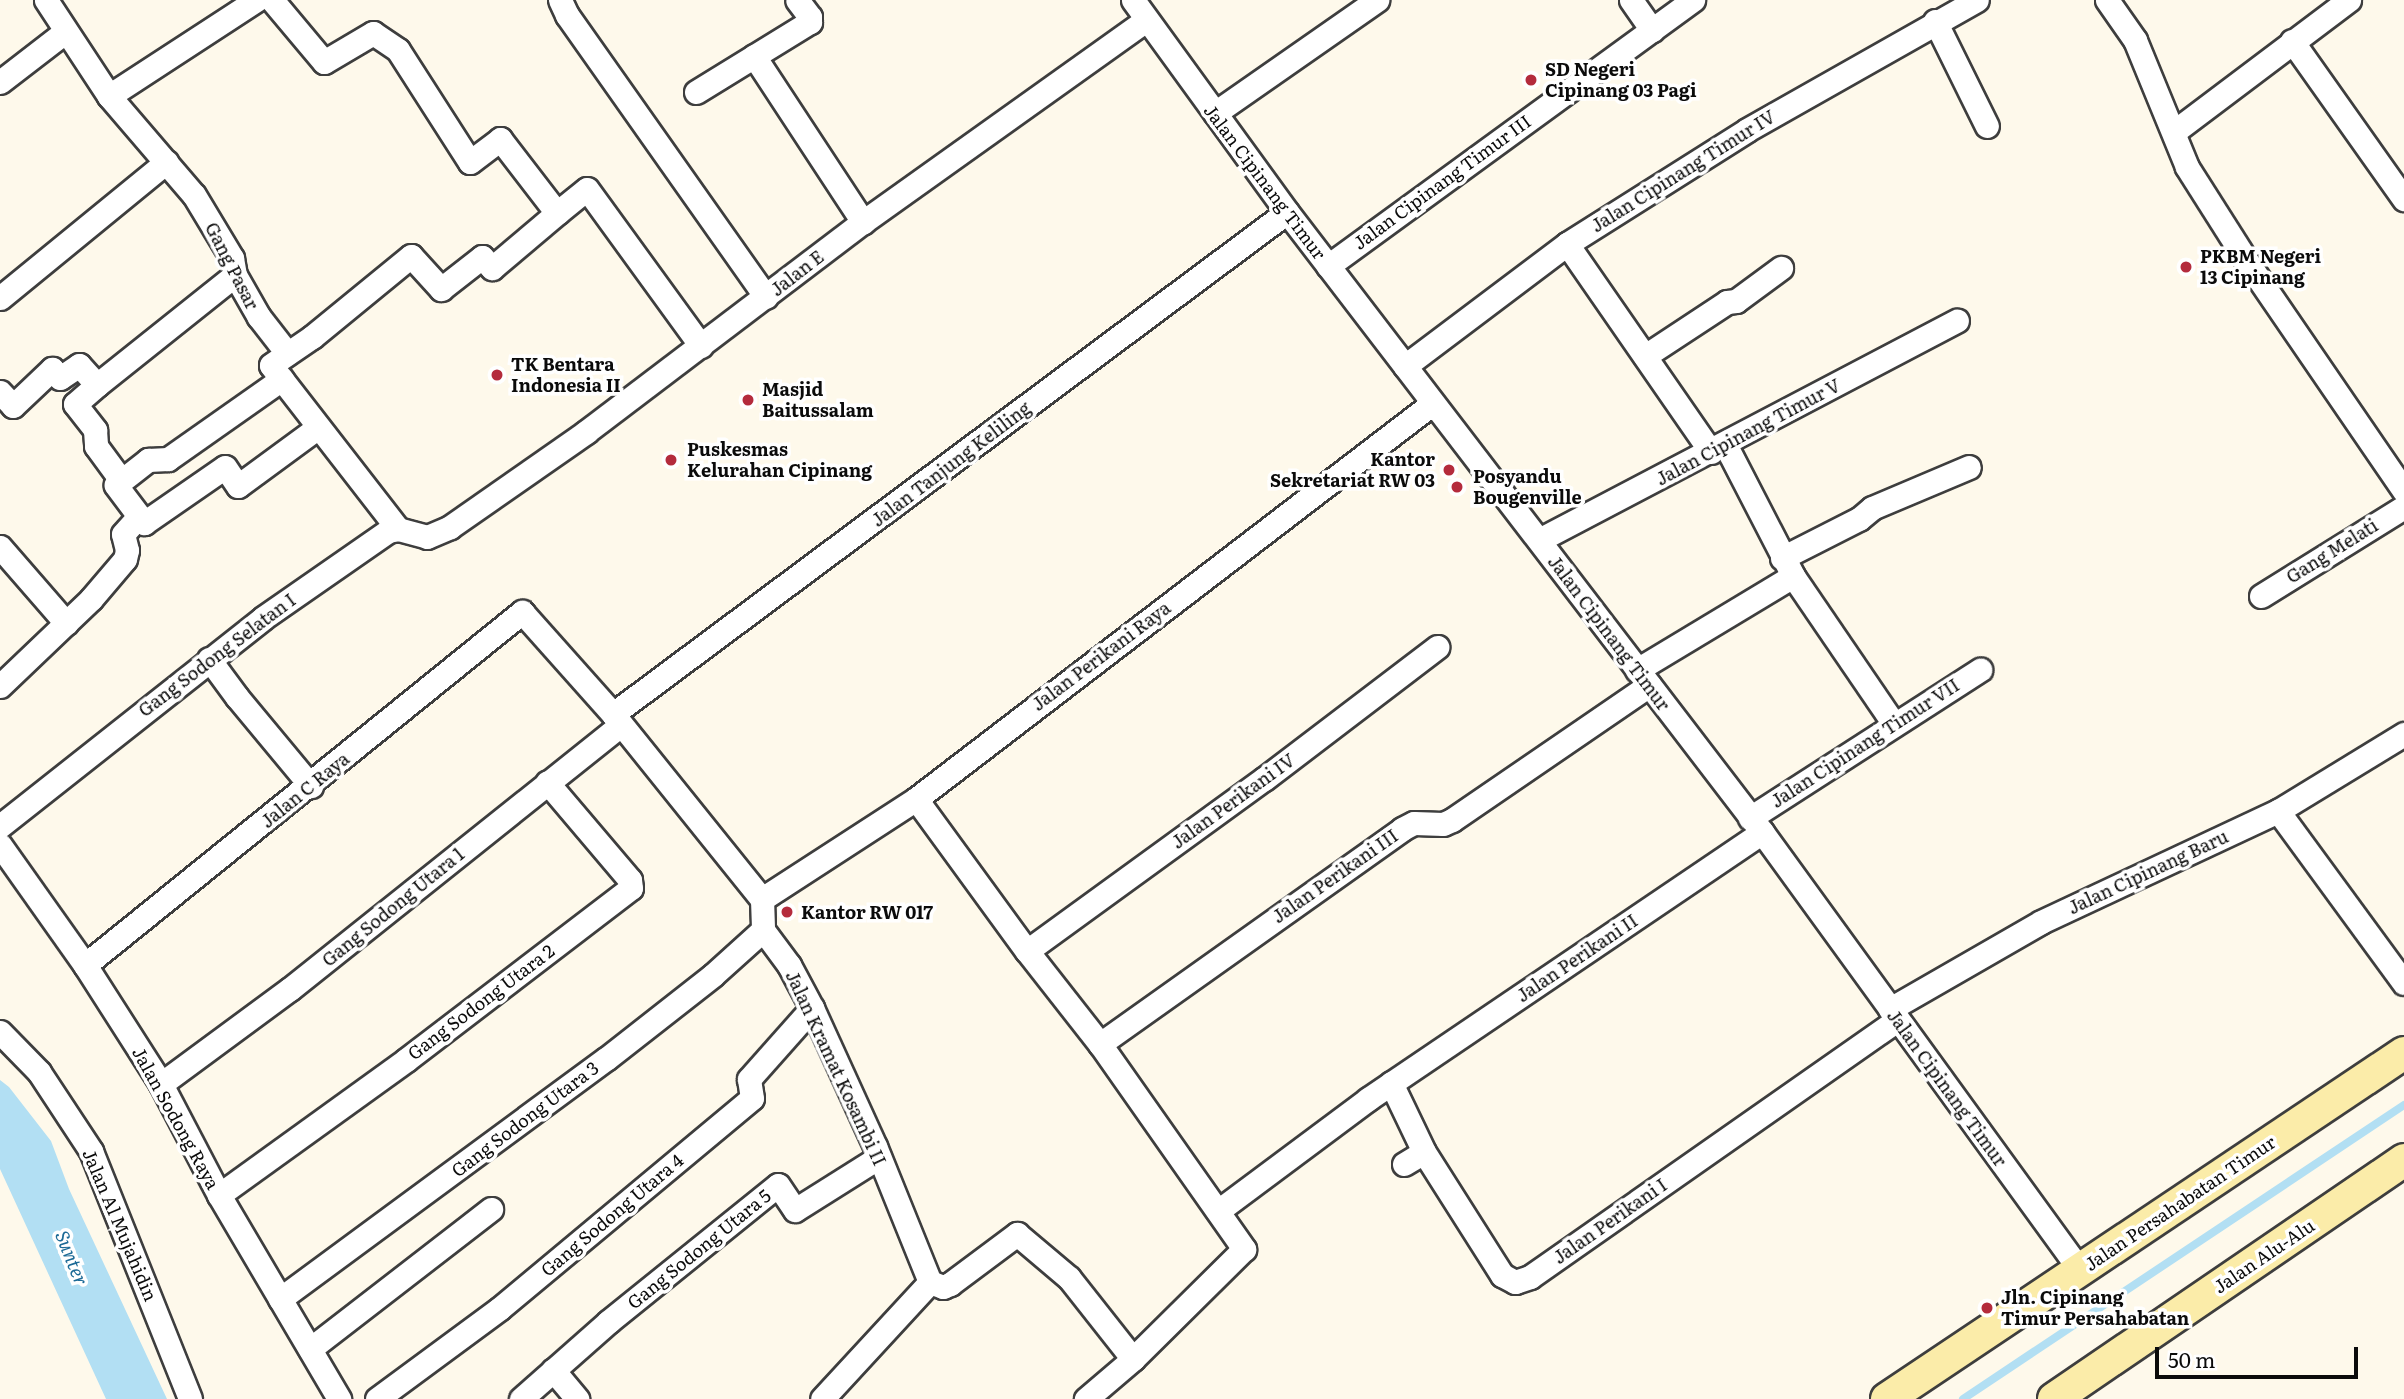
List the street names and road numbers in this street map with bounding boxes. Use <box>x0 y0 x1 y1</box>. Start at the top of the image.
street label: Jalan Cipinang Timur <box>1200 100 1330 264</box>
street label: Jalan Cipinang Timur IV <box>1587 105 1779 237</box>
street label: Jalan Cipinang Timur III <box>1349 110 1535 254</box>
street label: Gang Pasar <box>201 219 263 313</box>
street label: Jalan E <box>766 246 828 300</box>
street label: Jalan Cipinang Timur V <box>1652 374 1844 490</box>
street label: Jalan Tanjung Keliling <box>867 397 1035 531</box>
street label: Gang Melati <box>2282 514 2382 588</box>
street label: Jalan Cipinang Timur <box>1544 551 1674 715</box>
street label: Gang Sodong Selatan I <box>134 589 300 721</box>
street label: Jalan Perikani Raya <box>1027 597 1175 715</box>
street label: Jalan Cipinang Timur VII <box>1767 674 1963 812</box>
street label: Jalan C Raya <box>256 748 354 832</box>
street label: Jalan Perikani IV <box>1167 749 1299 853</box>
street label: Jalan Perikani III <box>1268 825 1402 927</box>
street label: Jalan Cipinang Baru <box>2065 825 2231 919</box>
street label: Gang Sodong Utara 1 <box>318 843 468 971</box>
street label: Jalan Perikani II <box>1512 910 1642 1006</box>
street label: Gang Sodong Utara 2 <box>403 940 559 1064</box>
street label: Jalan Kramat Kosambi II <box>781 967 891 1169</box>
street label: Jalan Cipinang Timur <box>1883 1005 2011 1171</box>
street label: Jalan Sodong Raya <box>128 1043 224 1193</box>
street label: Gang Sodong Utara 3 <box>447 1057 603 1181</box>
street label: Jalan Persahabatan Timur <box>2080 1131 2280 1275</box>
street label: Jalan Al Mujahidin <box>78 1146 162 1304</box>
street label: Gang Sodong Utara 4 <box>537 1149 687 1281</box>
street label: Jalan Perikani I <box>1549 1174 1671 1268</box>
street label: Gang Sodong Utara 5 <box>623 1185 775 1313</box>
street label: Jalan Alu-Alu <box>2210 1214 2318 1298</box>

